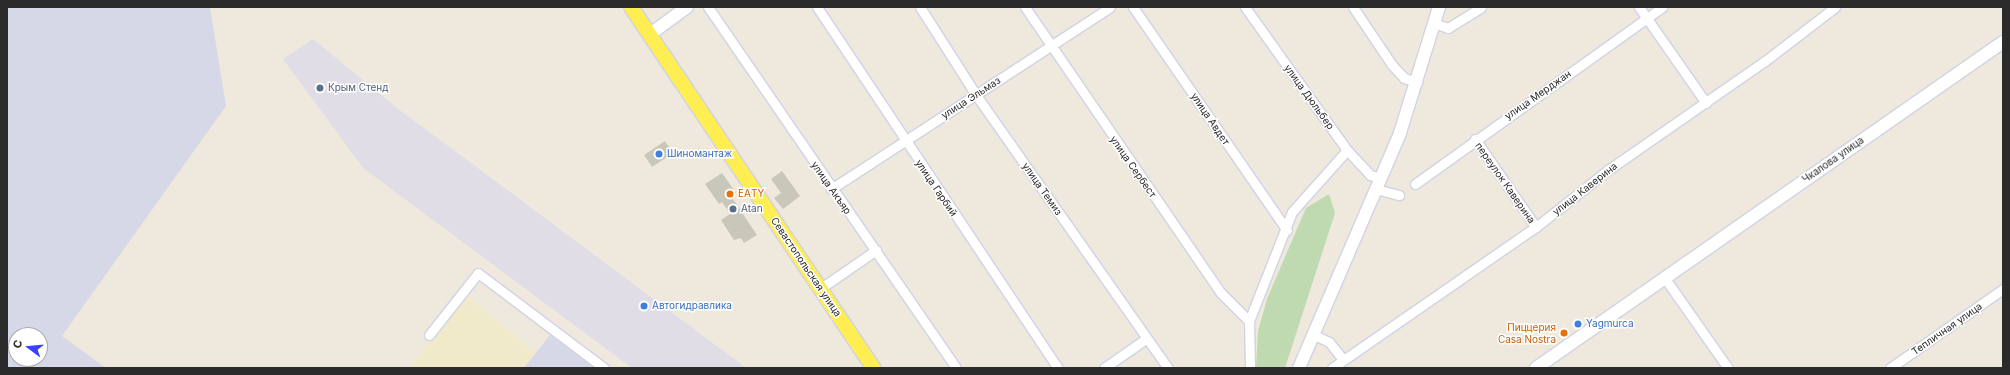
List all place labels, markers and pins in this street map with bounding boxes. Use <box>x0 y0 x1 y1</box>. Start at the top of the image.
place label: Крым Стенд <box>328 82 389 94</box>
marker: Крым Стенд <box>315 83 325 93</box>
place label: Шиномантаж <box>667 148 732 160</box>
marker: Шиномантаж <box>654 149 664 159</box>
place label: EАTY <box>738 188 764 200</box>
marker: EАTY <box>725 189 735 199</box>
place label: Atan <box>741 203 763 215</box>
marker: Atan <box>728 204 738 214</box>
place label: Автогидравлика <box>652 300 732 312</box>
marker: Автогидравлика <box>639 301 649 311</box>
place label: Yagmurca <box>1586 318 1634 330</box>
marker: Yagmurca <box>1573 319 1583 329</box>
place label: Пиццерия Casa Nostra <box>1498 321 1556 344</box>
marker: Пиццерия Casa Nostra <box>1559 328 1569 338</box>

